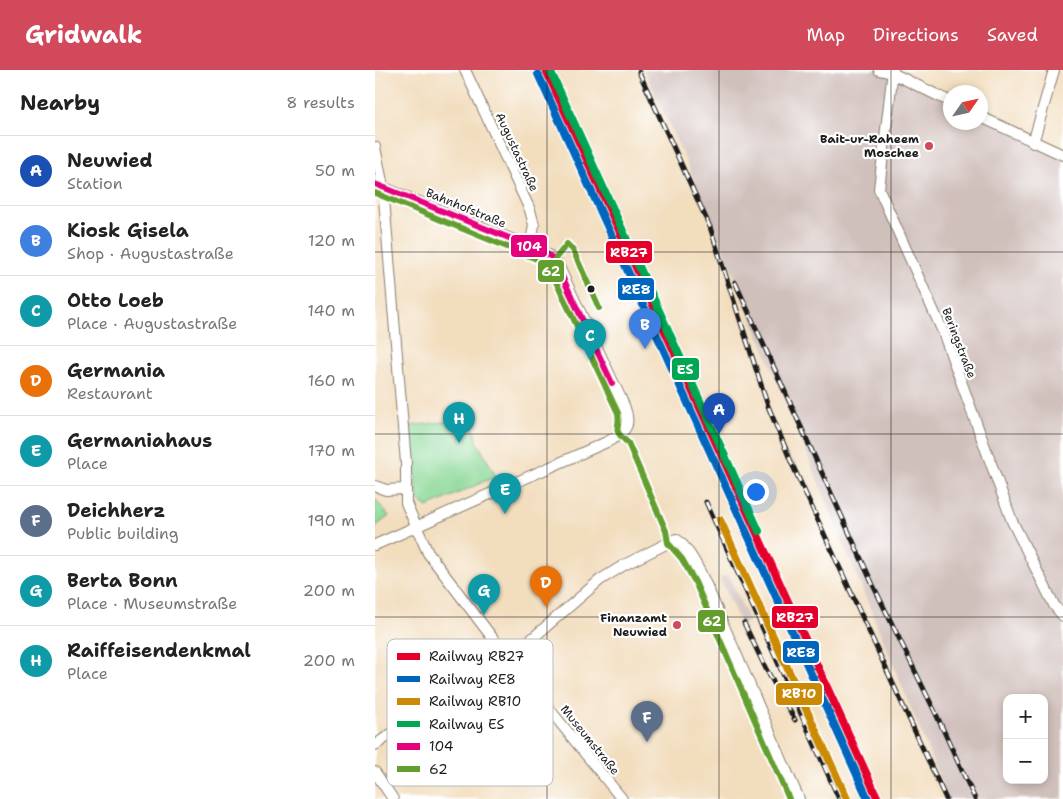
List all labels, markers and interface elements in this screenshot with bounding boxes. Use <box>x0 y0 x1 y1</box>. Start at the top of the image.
text: Gridwalk <box>25 19 142 51</box>
text: Map <box>807 23 845 47</box>
text: Directions <box>873 23 959 47</box>
text: Saved <box>987 23 1038 47</box>
north arrow <box>943 85 988 130</box>
text: Nearby <box>20 89 100 117</box>
text: 8 results <box>286 92 355 113</box>
street label: Augustastraße <box>492 110 542 194</box>
place label: Bait-ur-Raheem Moschee <box>820 131 919 161</box>
marker: Bait-ur-Raheem Moschee <box>923 140 935 152</box>
text: Neuwied <box>67 148 153 173</box>
text: A <box>30 160 42 181</box>
text: 50 m <box>315 160 355 181</box>
text: Station <box>67 173 123 194</box>
street label: Bahnhofstraße <box>423 185 509 231</box>
text: Kiosk Gisela <box>67 218 189 243</box>
text: B <box>31 230 41 251</box>
text: 120 m <box>308 230 355 251</box>
line badge: 104 <box>510 234 548 258</box>
text: 104 <box>516 237 542 255</box>
line badge: RB27 <box>605 240 653 264</box>
text: Shop · Augustastraße <box>67 243 234 264</box>
text: RB27 <box>610 243 648 261</box>
line badge: 62 <box>537 259 565 283</box>
text: 62 <box>541 262 561 280</box>
line badge: RE8 <box>617 277 655 301</box>
text: RE8 <box>621 280 651 298</box>
unlabelled marker <box>586 284 596 294</box>
text: Otto Loeb <box>67 288 164 313</box>
text: C <box>31 300 41 321</box>
text: 140 m <box>308 300 355 321</box>
street label: Beringstraße <box>938 305 980 381</box>
pin: B <box>629 308 661 349</box>
text: Place · Augustastraße <box>67 313 237 334</box>
pin: C <box>574 319 606 360</box>
line badge: ES <box>671 357 700 381</box>
text: Germania <box>67 358 165 383</box>
text: ES <box>676 360 694 378</box>
text: D <box>30 370 42 391</box>
text: 160 m <box>308 370 355 391</box>
text: Restaurant <box>67 383 153 404</box>
pin: A <box>703 393 735 434</box>
pin: H <box>443 402 475 443</box>
text: Germaniahaus <box>67 428 212 453</box>
text: E <box>31 440 41 461</box>
text: 170 m <box>308 440 355 461</box>
text: Place <box>67 453 108 474</box>
pin: E <box>489 473 521 514</box>
your location <box>743 479 769 505</box>
text: Deichherz <box>67 498 165 523</box>
text: F <box>31 510 41 531</box>
text: 190 m <box>308 510 355 531</box>
text: Public building <box>67 523 179 544</box>
pin: D <box>530 566 562 607</box>
text: Berta Bonn <box>67 568 178 593</box>
pin: G <box>468 574 500 615</box>
text: G <box>30 580 42 601</box>
text: 200 m <box>303 580 355 601</box>
text: Place · Museumstraße <box>67 593 237 614</box>
line badge: RB27 <box>771 605 819 629</box>
text: RB27 <box>776 608 814 626</box>
line badge: 62 <box>697 609 726 633</box>
place label: Finanzamt Neuwied <box>600 610 667 640</box>
text: 62 <box>702 612 722 630</box>
marker: Finanzamt Neuwied <box>671 619 683 631</box>
text: Raiffeisendenkmal <box>67 638 251 663</box>
legend <box>387 639 553 786</box>
line badge: RE8 <box>782 640 820 664</box>
text: RE8 <box>786 643 816 661</box>
text: Railway RB27 <box>429 647 524 665</box>
text: H <box>30 650 42 671</box>
text: 200 m <box>303 650 355 671</box>
text: Place <box>67 663 108 684</box>
text: Railway RE8 <box>429 670 516 688</box>
line badge: RB10 <box>775 682 823 706</box>
text: RB10 <box>782 684 817 702</box>
text: Railway RB10 <box>429 692 521 710</box>
map controls <box>1003 694 1048 784</box>
button: + <box>1003 694 1048 739</box>
pin: F <box>631 701 663 742</box>
street label: Museumstraße <box>557 702 623 778</box>
text: Railway ES <box>429 715 505 733</box>
text: 104 <box>429 737 454 755</box>
button: − <box>1003 739 1048 784</box>
text: 62 <box>429 760 448 778</box>

